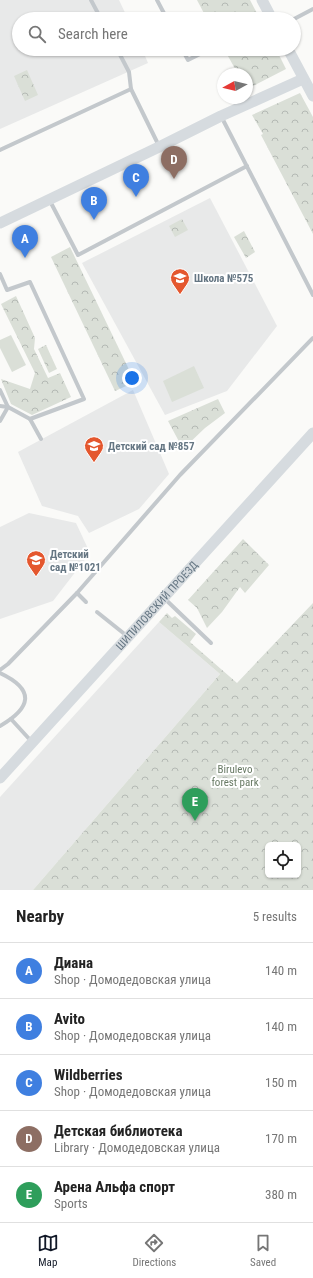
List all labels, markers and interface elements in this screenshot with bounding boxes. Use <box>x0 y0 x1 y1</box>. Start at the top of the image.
search box <box>12 12 301 56</box>
icon: search <box>26 23 48 45</box>
text: Search here <box>58 25 128 43</box>
north arrow <box>217 68 253 104</box>
pin: D <box>161 146 187 179</box>
pin: C <box>123 164 149 197</box>
pin: B <box>81 187 107 220</box>
pin: A <box>12 225 38 258</box>
school or university icon: Школа №575 <box>169 267 191 295</box>
place label: Школа №575 <box>194 272 254 285</box>
your location <box>122 368 142 388</box>
school or university icon: Детский сад №857 <box>83 435 105 463</box>
place label: Детский сад №857 <box>108 440 195 453</box>
place label: Детский сад №1021 <box>50 548 101 574</box>
school or university icon: Детский сад №1021 <box>25 549 47 577</box>
street label: ШИПИЛОВСКИЙ ПРОЕЗД <box>113 559 201 653</box>
park label: Birulevo forest park <box>211 763 259 789</box>
pin: E <box>182 788 208 821</box>
map controls <box>265 842 301 878</box>
button: locate <box>265 842 301 878</box>
text: Nearby <box>16 906 64 926</box>
text: 5 results <box>253 909 297 924</box>
text: Диана <box>54 954 93 972</box>
text: A <box>25 963 33 978</box>
text: 140 m <box>265 963 297 978</box>
text: Shop · Домодедовская улица <box>54 972 211 987</box>
text: Avito <box>54 1010 85 1028</box>
text: B <box>25 1019 33 1034</box>
text: 140 m <box>265 1019 297 1034</box>
text: Shop · Домодедовская улица <box>54 1028 211 1043</box>
text: Wildberries <box>54 1066 123 1084</box>
text: C <box>25 1075 33 1090</box>
text: 150 m <box>265 1075 297 1090</box>
text: Shop · Домодедовская улица <box>54 1084 211 1099</box>
text: Детская библиотека <box>54 1122 182 1140</box>
text: D <box>25 1131 33 1146</box>
text: 170 m <box>265 1131 297 1146</box>
text: Library · Домодедовская улица <box>54 1140 220 1155</box>
text: Арена Альфа спорт <box>54 1178 175 1196</box>
text: E <box>26 1187 32 1202</box>
text: 380 m <box>265 1187 297 1202</box>
text: Sports <box>54 1196 88 1211</box>
tab: Map <box>37 1232 59 1269</box>
tab: Directions <box>132 1232 176 1269</box>
tab: Saved <box>250 1232 276 1269</box>

